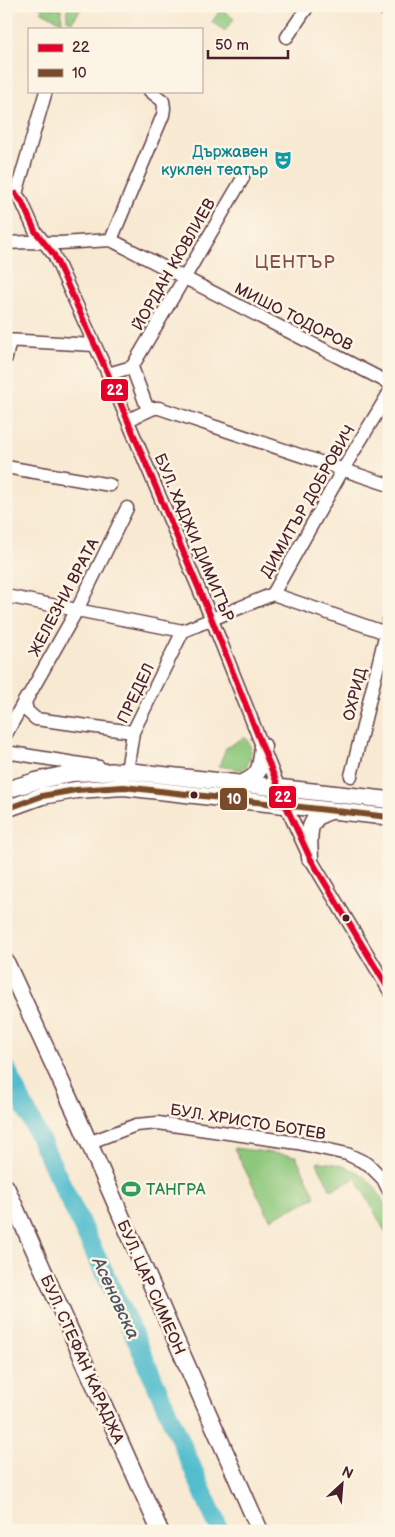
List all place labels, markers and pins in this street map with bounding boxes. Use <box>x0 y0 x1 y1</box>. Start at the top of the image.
place label: Държавен куклен театър <box>161 143 268 180</box>
theatre icon: Държавен куклен театър <box>272 149 294 171</box>
unlabelled marker <box>189 790 199 800</box>
unlabelled marker <box>341 913 351 923</box>
sports icon: ТАНГРА <box>120 1178 142 1200</box>
place label: ТАНГРА <box>146 1181 206 1200</box>

